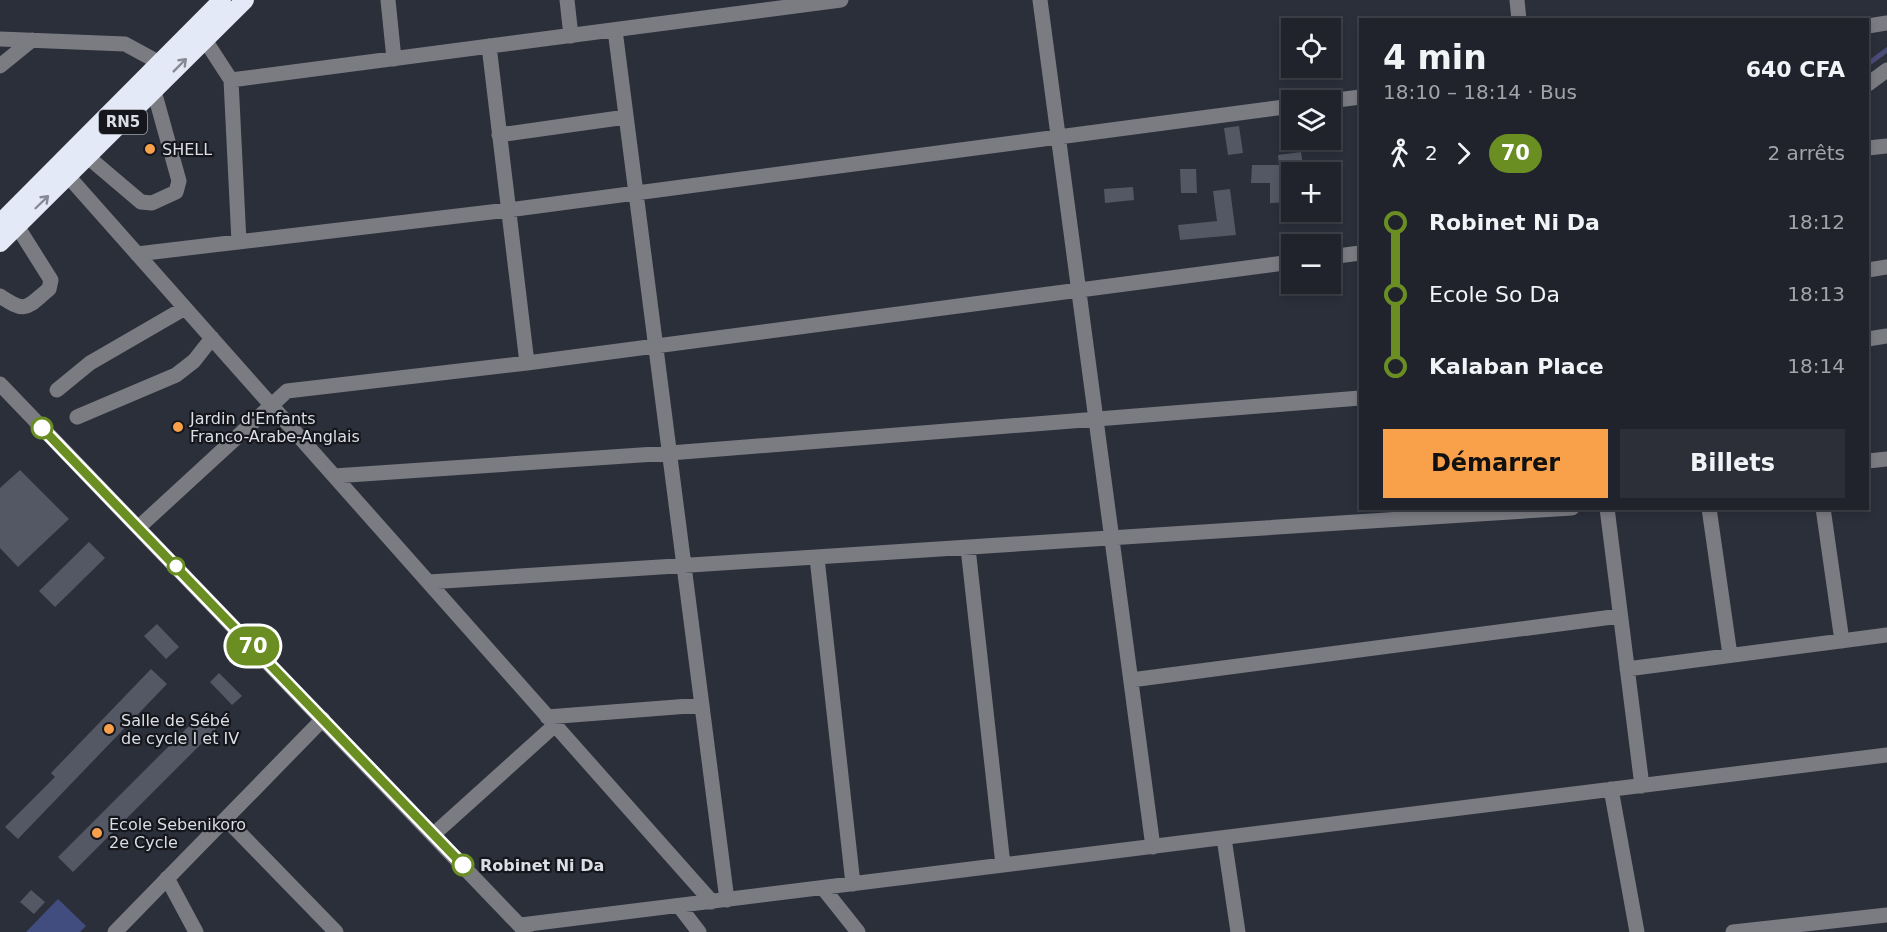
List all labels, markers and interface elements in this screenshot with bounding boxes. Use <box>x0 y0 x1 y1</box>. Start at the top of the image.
map controls <box>1281 18 1341 294</box>
button: locate <box>1281 18 1341 78</box>
text: 4 min <box>1383 38 1487 77</box>
one-way arrow <box>173 57 188 72</box>
text: 640 CFA <box>1746 57 1845 82</box>
text: 18:10 – 18:14 · Bus <box>1383 80 1577 104</box>
button: layers <box>1281 90 1341 150</box>
road number: RN5 <box>99 110 147 134</box>
icon: walk <box>1383 137 1416 170</box>
icon: forward <box>1447 137 1480 170</box>
place label: SHELL <box>162 140 212 159</box>
text: 2 <box>1425 141 1438 165</box>
text: 70 <box>1501 141 1530 165</box>
text: 2 arrêts <box>1767 141 1845 165</box>
marker: SHELL <box>143 142 157 156</box>
button: + <box>1281 162 1341 222</box>
one-way arrow <box>34 195 49 209</box>
text: Robinet Ni Da <box>1429 210 1600 235</box>
text: 18:12 <box>1787 210 1845 234</box>
button: − <box>1281 234 1341 294</box>
text: Ecole So Da <box>1429 282 1560 307</box>
text: 18:13 <box>1787 282 1845 306</box>
text: Kalaban Place <box>1429 354 1604 379</box>
text: 18:14 <box>1787 354 1845 378</box>
place label: Jardin d'Enfants Franco-Arabe-Anglais <box>189 409 360 446</box>
unlabelled marker <box>31 417 53 439</box>
marker: Jardin d'Enfants Franco-Arabe-Anglais <box>171 420 185 434</box>
button: Démarrer <box>1383 429 1608 498</box>
button: Billets <box>1620 429 1845 498</box>
unlabelled marker <box>167 557 185 575</box>
line badge: 70 <box>226 626 280 666</box>
text: 70 <box>238 634 268 658</box>
place label: Salle de Sébé de cycle I et IV <box>121 711 239 748</box>
marker: Salle de Sébé de cycle I et IV <box>102 722 116 736</box>
place label: Ecole Sebenikoro 2e Cycle <box>109 815 246 852</box>
marker: Ecole Sebenikoro 2e Cycle <box>90 826 104 840</box>
marker: Robinet Ni Da <box>452 854 474 876</box>
place label: Robinet Ni Da <box>480 856 604 875</box>

